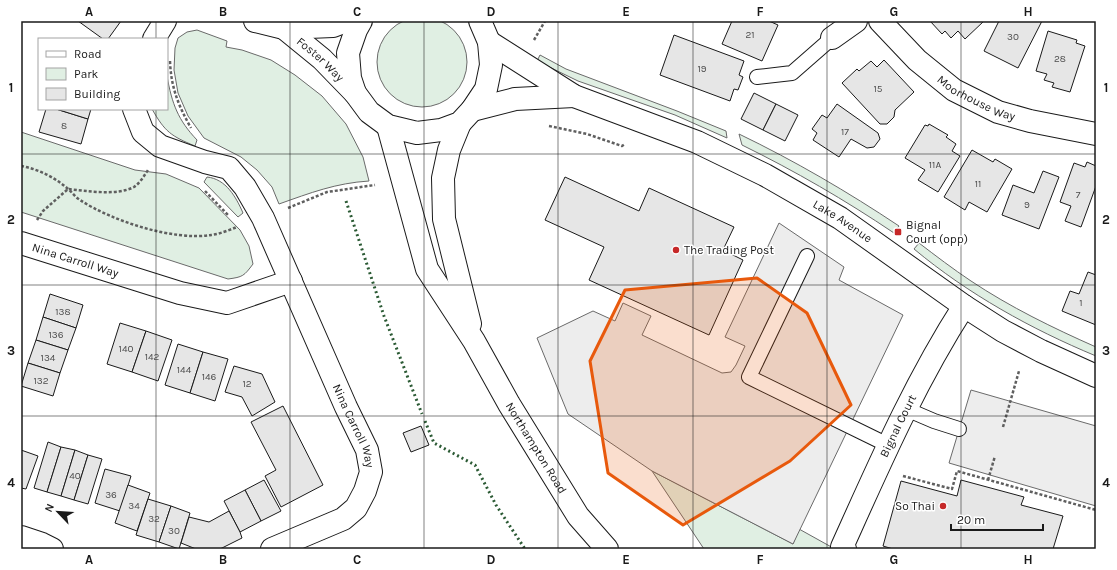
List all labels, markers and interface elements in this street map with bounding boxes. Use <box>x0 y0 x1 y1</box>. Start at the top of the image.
text: A <box>85 4 93 19</box>
text: B <box>219 4 227 19</box>
text: C <box>353 4 361 19</box>
text: D <box>487 4 496 19</box>
text: E <box>622 4 630 19</box>
text: F <box>756 4 764 19</box>
text: G <box>890 4 898 19</box>
text: H <box>1023 4 1033 19</box>
house number: 21 <box>745 29 755 41</box>
house number: 30 <box>1007 31 1019 43</box>
street label: Foster Way <box>294 34 347 85</box>
legend <box>38 38 168 110</box>
text: Road <box>74 47 102 61</box>
house number: 28 <box>1054 53 1066 65</box>
house number: 19 <box>697 63 707 75</box>
text: Park <box>74 67 99 81</box>
street label: Moorhouse Way <box>934 72 1017 124</box>
text: 1 <box>9 80 13 95</box>
text: 1 <box>1104 80 1108 95</box>
house number: 15 <box>874 83 883 95</box>
text: Building <box>74 87 121 101</box>
house number: 8 <box>61 120 67 132</box>
house number: 17 <box>841 126 849 138</box>
house number: 11A <box>929 159 941 171</box>
house number: 11 <box>975 178 981 190</box>
house number: 7 <box>1076 189 1081 201</box>
street label: Lake Avenue <box>811 197 875 246</box>
house number: 9 <box>1024 199 1030 211</box>
text: 2 <box>7 212 15 227</box>
text: 2 <box>1102 212 1110 227</box>
place label: Bignal Court (opp) <box>906 218 968 246</box>
marker: Bignal Court (opp) <box>893 227 903 237</box>
street label: Nina Carroll Way <box>30 240 121 280</box>
place label: The Trading Post <box>684 243 774 257</box>
marker: The Trading Post <box>671 245 681 255</box>
house number: 1 <box>1079 297 1083 309</box>
house number: 138 <box>55 306 71 318</box>
house number: 136 <box>49 329 64 341</box>
text: 3 <box>7 343 15 358</box>
house number: 140 <box>119 343 133 355</box>
text: 3 <box>1102 343 1110 358</box>
house number: 142 <box>145 351 160 363</box>
house number: 134 <box>41 352 56 364</box>
house number: 144 <box>177 364 192 376</box>
house number: 146 <box>202 371 217 383</box>
house number: 132 <box>33 375 49 387</box>
house number: 12 <box>242 378 252 390</box>
street label: Nina Carroll Way <box>330 382 377 469</box>
street label: Bignal Court <box>877 392 919 459</box>
street label: Northampton Road <box>503 400 570 496</box>
house number: 40 <box>69 470 81 482</box>
text: 4 <box>7 475 15 490</box>
text: 4 <box>1102 475 1110 490</box>
house number: 36 <box>105 489 117 501</box>
north arrow <box>38 492 78 532</box>
place label: So Thai <box>895 499 935 513</box>
house number: 34 <box>128 500 140 512</box>
marker: So Thai <box>938 501 948 511</box>
text: N <box>42 502 57 514</box>
scale bar <box>951 506 1043 532</box>
house number: 32 <box>148 513 160 525</box>
text: 20 m <box>957 513 985 527</box>
house number: 30 <box>168 525 180 537</box>
text: A <box>85 552 93 567</box>
text: B <box>219 552 227 567</box>
text: C <box>353 552 361 567</box>
text: D <box>487 552 496 567</box>
text: E <box>622 552 630 567</box>
text: F <box>756 552 764 567</box>
text: G <box>890 552 898 567</box>
text: H <box>1023 552 1033 567</box>

